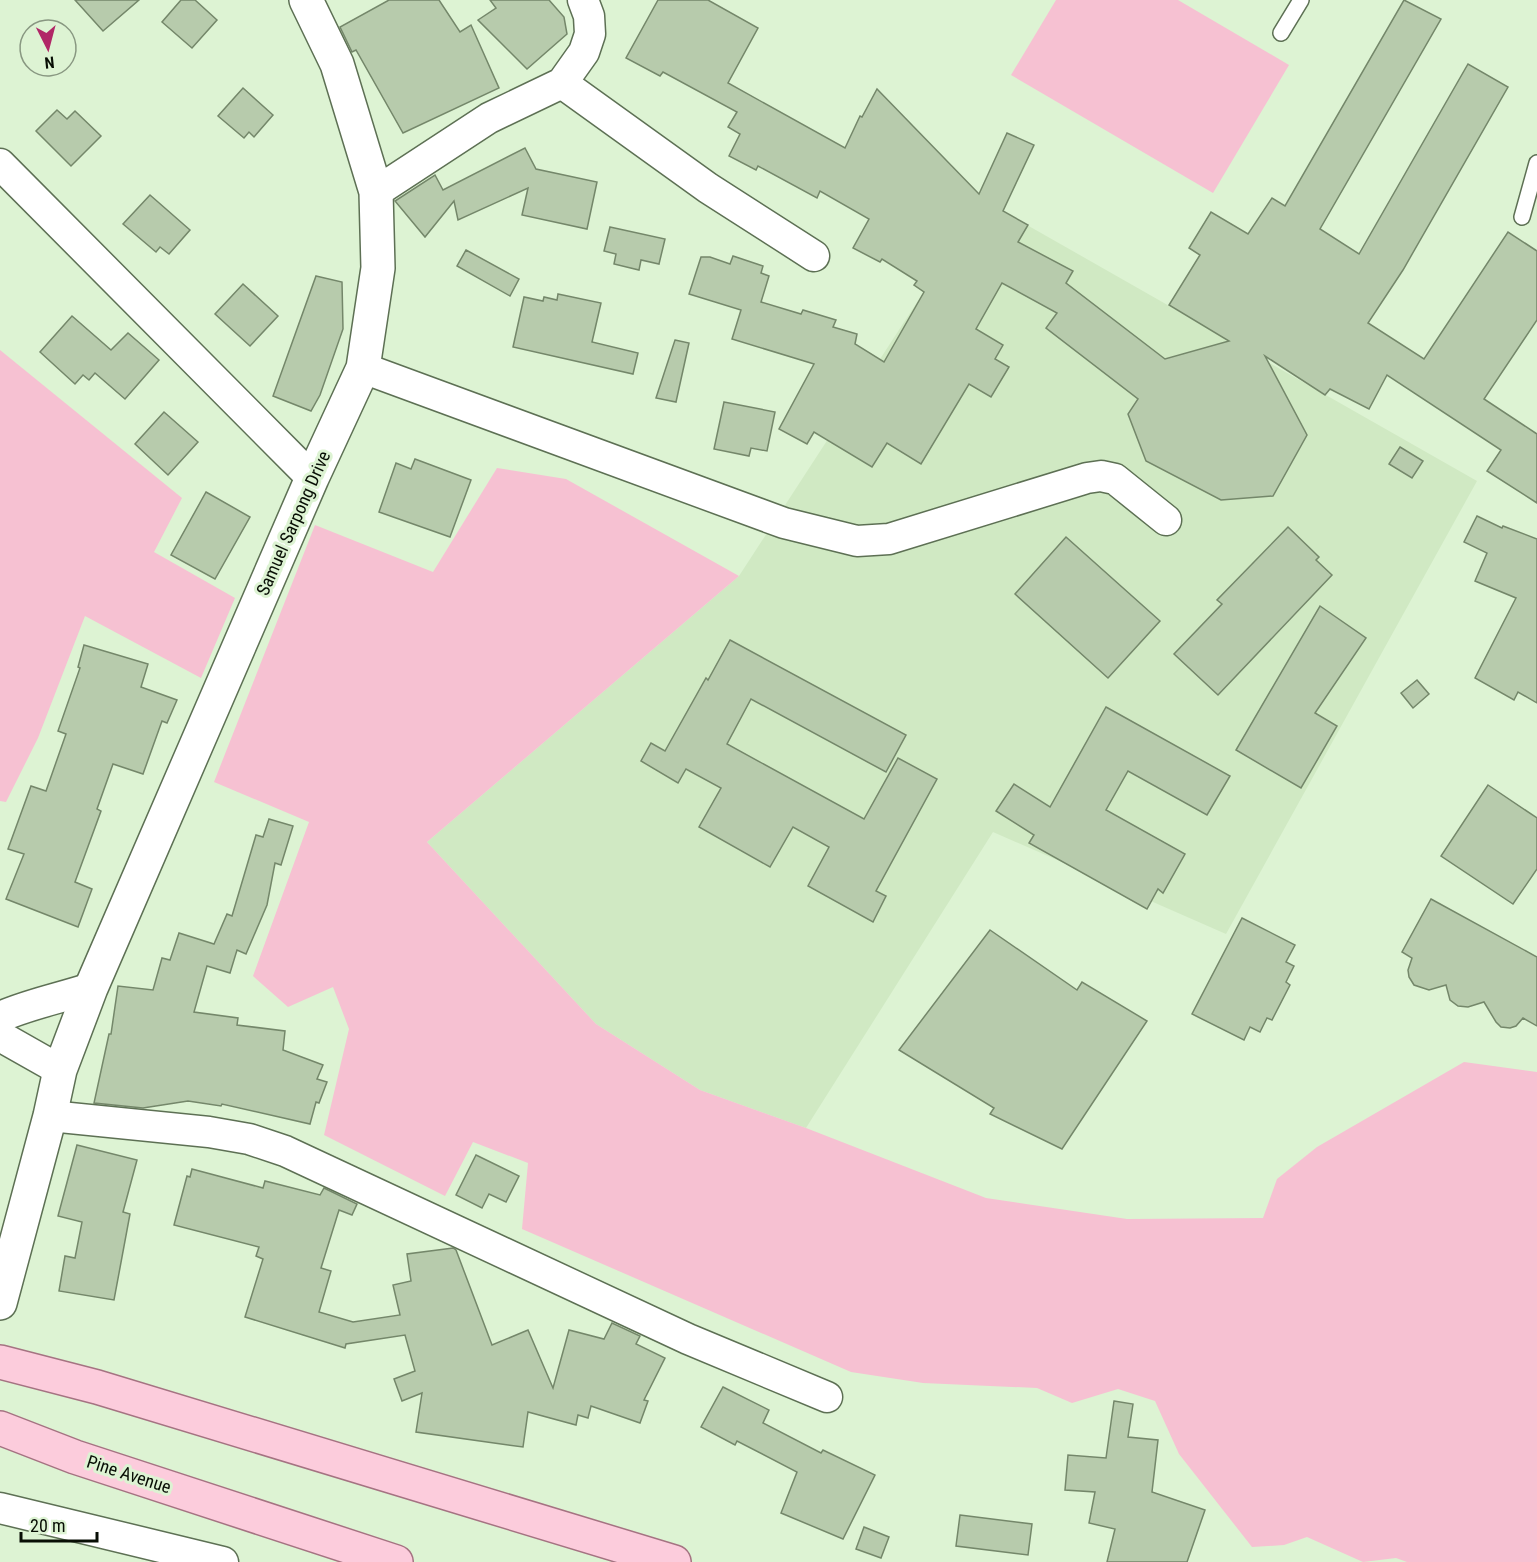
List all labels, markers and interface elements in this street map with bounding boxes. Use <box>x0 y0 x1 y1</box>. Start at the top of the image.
north arrow <box>18 18 78 78</box>
text: N <box>44 52 55 72</box>
street label: Samuel Sarpong Drive <box>252 448 334 598</box>
street label: Pine Avenue <box>84 1451 174 1497</box>
scale bar <box>21 1505 98 1543</box>
text: 20 m <box>30 1515 65 1536</box>

